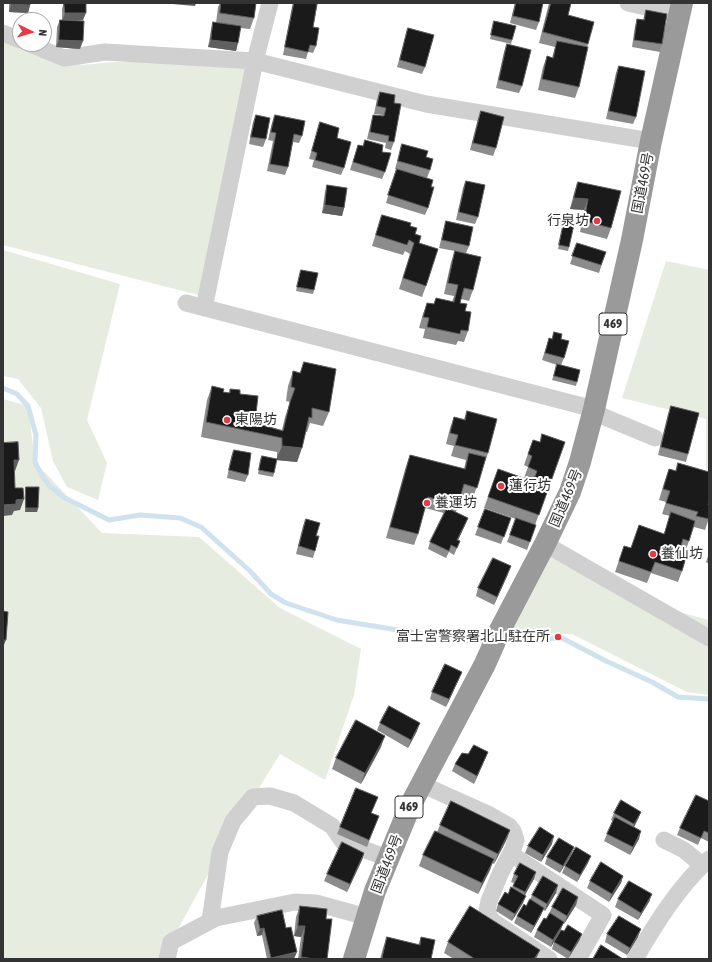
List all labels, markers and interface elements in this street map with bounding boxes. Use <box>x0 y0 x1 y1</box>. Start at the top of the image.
north arrow <box>12 12 52 52</box>
text: N <box>37 29 49 37</box>
street label: 国道469号 <box>629 151 657 215</box>
place label: 行泉坊 <box>547 213 589 229</box>
marker: 行泉坊 <box>592 216 602 226</box>
road number: 469 <box>599 313 627 335</box>
place label: 東陽坊 <box>235 412 277 428</box>
marker: 東陽坊 <box>222 415 232 425</box>
street label: 国道469号 <box>546 466 586 530</box>
place label: 蓮行坊 <box>509 478 551 494</box>
marker: 蓮行坊 <box>496 481 506 491</box>
place label: 養運坊 <box>435 495 477 511</box>
marker: 養運坊 <box>422 498 432 508</box>
place label: 養仙坊 <box>661 546 703 562</box>
marker: 養仙坊 <box>648 549 658 559</box>
place label: 富士宮警察署北山駐在所 <box>396 629 550 645</box>
marker: 富士宮警察署北山駐在所 <box>553 632 563 642</box>
road number: 469 <box>395 796 423 818</box>
street label: 国道469号 <box>368 832 406 896</box>

